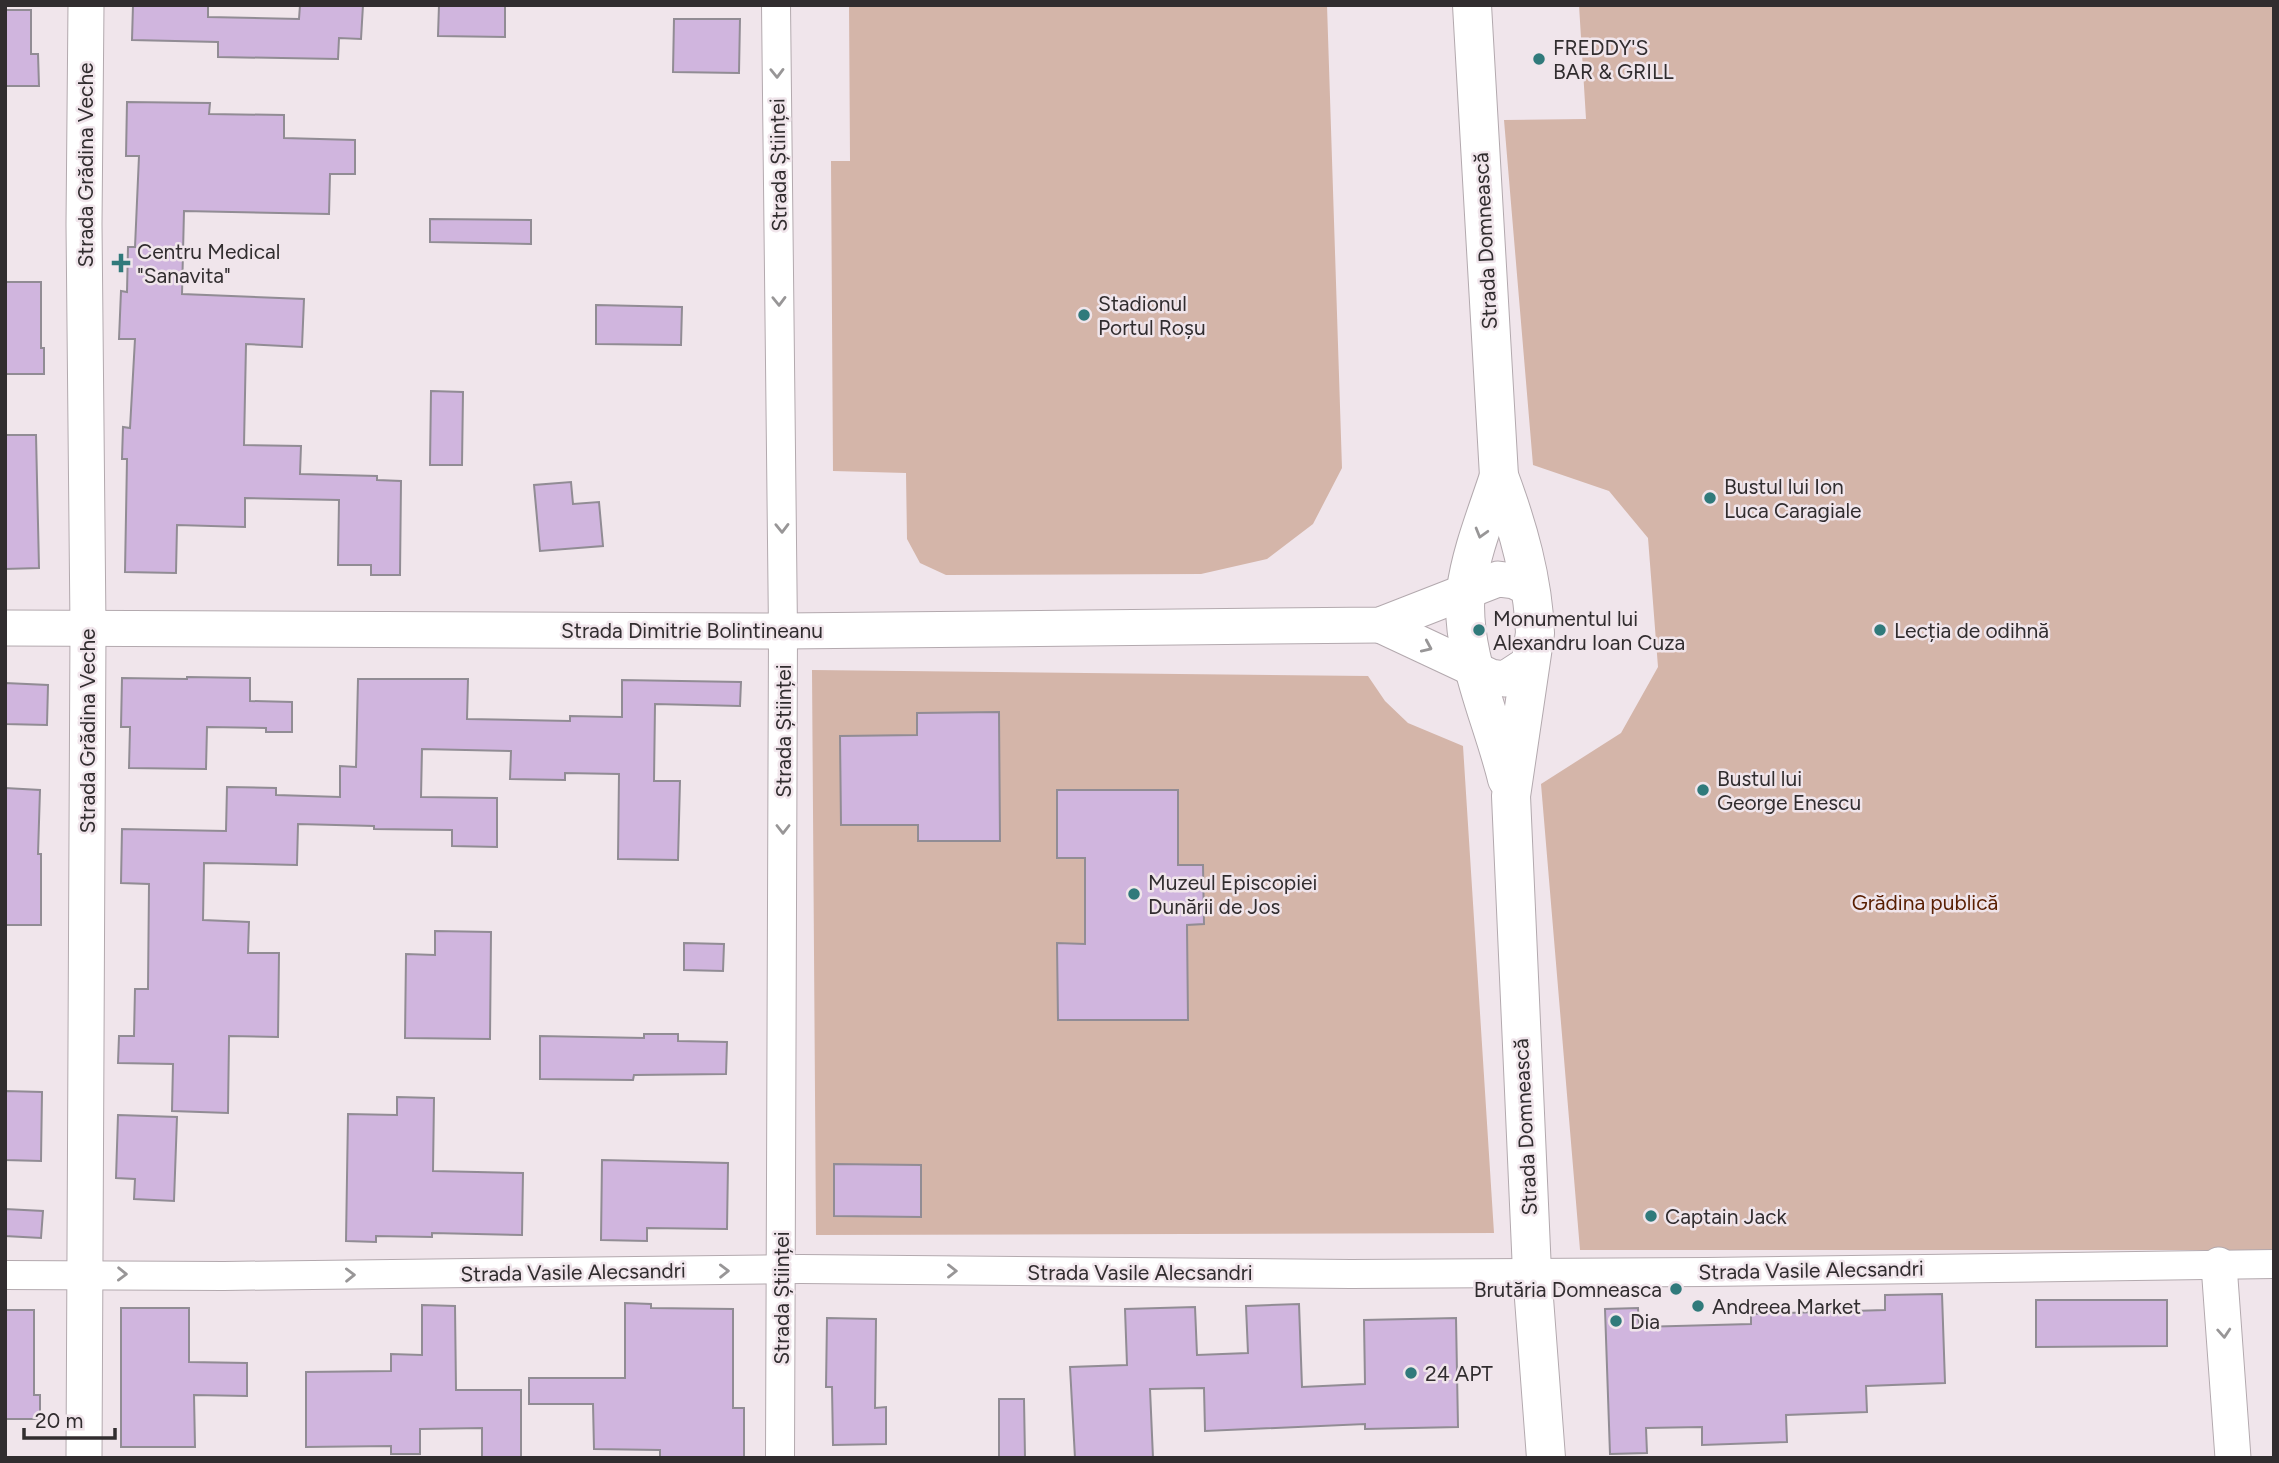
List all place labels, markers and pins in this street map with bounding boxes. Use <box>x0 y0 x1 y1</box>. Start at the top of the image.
place label: FREDDY'S BAR & GRILL <box>1553 35 1674 84</box>
marker: FREDDY'S BAR & GRILL <box>1531 51 1547 67</box>
place label: Centru Medical "Sanavita" <box>137 239 280 288</box>
marker: Centru Medical "Sanavita" <box>111 253 131 273</box>
place label: Stadionul Portul Roșu <box>1098 291 1206 340</box>
marker: Stadionul Portul Roșu <box>1076 307 1092 323</box>
place label: Bustul lui Ion Luca Caragiale <box>1724 474 1862 523</box>
marker: Bustul lui Ion Luca Caragiale <box>1702 490 1718 506</box>
place label: Monumentul lui Alexandru Ioan Cuza <box>1493 606 1685 655</box>
place label: Lecția de odihnă <box>1894 618 2049 643</box>
marker: Monumentul lui Alexandru Ioan Cuza <box>1471 622 1487 638</box>
marker: Lecția de odihnă <box>1872 622 1888 638</box>
place label: Bustul lui George Enescu <box>1717 766 1861 815</box>
marker: Bustul lui George Enescu <box>1695 782 1711 798</box>
place label: Muzeul Episcopiei Dunării de Jos <box>1148 870 1317 919</box>
marker: Muzeul Episcopiei Dunării de Jos <box>1126 886 1142 902</box>
place label: Captain Jack <box>1665 1204 1788 1229</box>
marker: Captain Jack <box>1643 1208 1659 1224</box>
place label: Brutăria Domneasca <box>1474 1277 1662 1302</box>
marker: Brutăria Domneasca <box>1668 1281 1684 1297</box>
place label: Andreea Market <box>1712 1294 1861 1319</box>
marker: Andreea Market <box>1690 1298 1706 1314</box>
place label: Dia <box>1630 1309 1660 1334</box>
marker: Dia <box>1608 1313 1624 1329</box>
place label: 24 APT <box>1425 1361 1493 1386</box>
marker: 24 APT <box>1403 1365 1419 1381</box>

